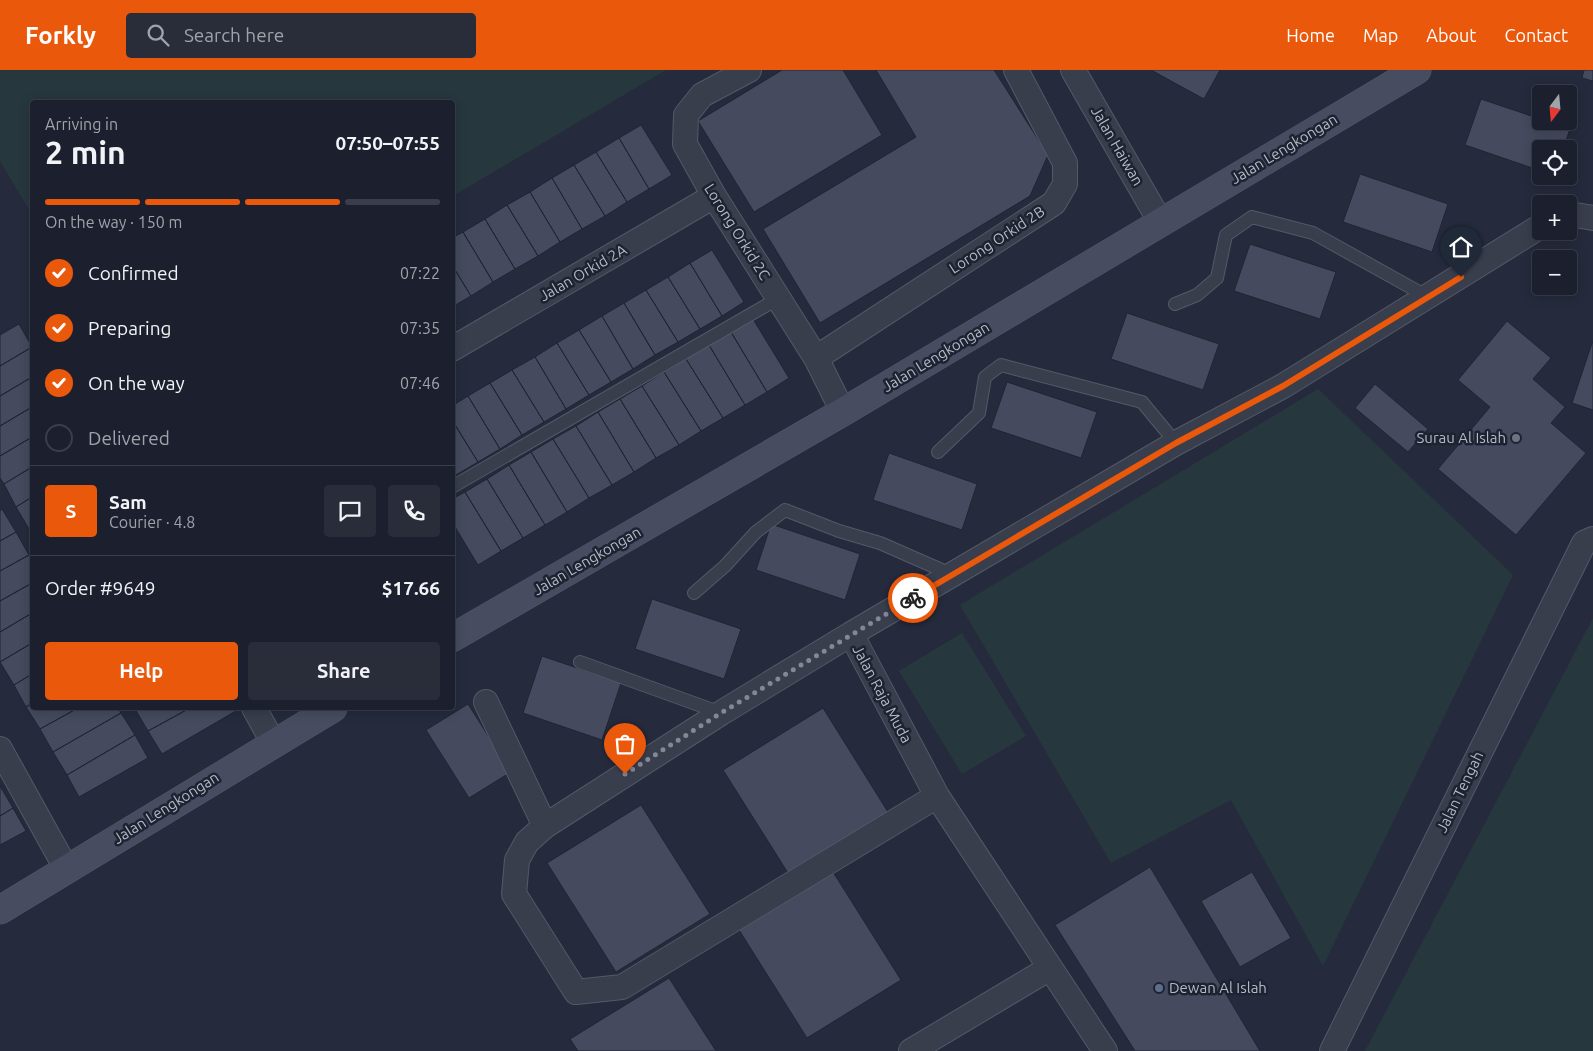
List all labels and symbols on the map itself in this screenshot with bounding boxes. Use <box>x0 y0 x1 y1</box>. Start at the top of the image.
north arrow <box>1532 85 1578 130</box>
street label: Jalan Haiwan <box>1088 103 1147 188</box>
street label: Jalan Lengkongan <box>1227 110 1340 187</box>
street label: Lorong Orkid 2C <box>701 181 774 283</box>
street label: Lorong Orkid 2B <box>946 202 1048 277</box>
pin <box>1440 226 1482 277</box>
street label: Jalan Orkid 2A <box>536 241 630 304</box>
street label: Jalan Lengkongan <box>879 318 992 395</box>
place label: Surau Al Islah <box>1416 429 1506 446</box>
marker: Surau Al Islah <box>1510 432 1522 444</box>
street label: Jalan Lengkongan <box>530 523 644 598</box>
courier <box>888 573 938 623</box>
street label: Jalan Raja Muda <box>849 642 915 746</box>
pin <box>604 723 646 774</box>
street label: Jalan Tengah <box>1433 748 1487 835</box>
street label: Jalan Lengkongan <box>110 768 222 847</box>
place label: Dewan Al Islah <box>1169 979 1267 996</box>
marker: Dewan Al Islah <box>1153 982 1165 994</box>

